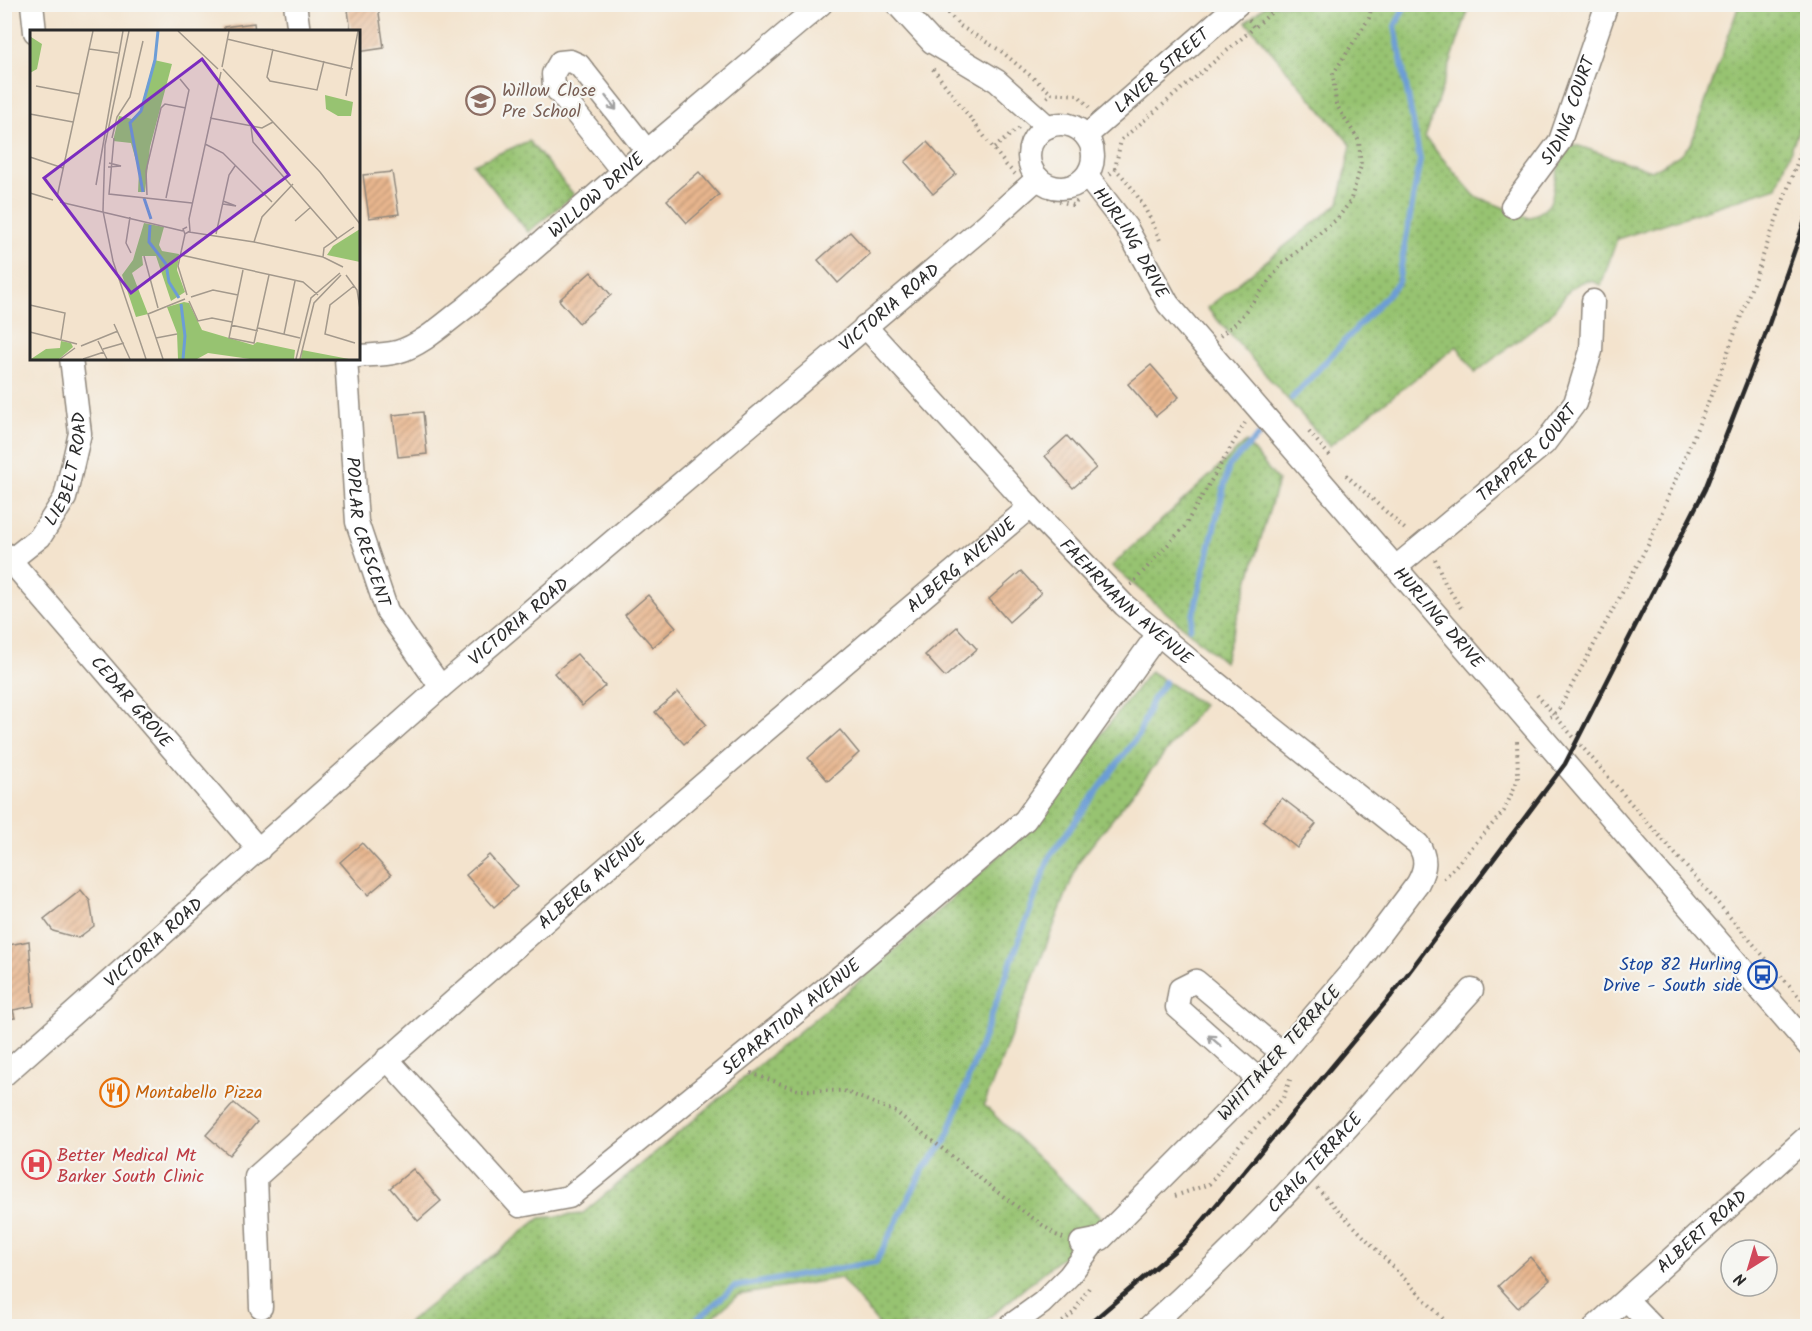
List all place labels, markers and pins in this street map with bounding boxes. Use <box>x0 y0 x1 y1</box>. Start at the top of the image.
place label: Willow Close Pre School <box>502 77 596 127</box>
school or university icon: Willow Close Pre School <box>465 84 497 116</box>
place label: Stop 82 Hurling Drive - South side <box>1603 951 1742 1001</box>
bus stop icon: Stop 82 Hurling Drive - South side <box>1747 958 1779 990</box>
restaurant icon: Montabello Pizza <box>98 1076 130 1108</box>
place label: Montabello Pizza <box>135 1079 262 1108</box>
place label: Better Medical Mt Barker South Clinic <box>57 1142 204 1192</box>
hospital icon: Better Medical Mt Barker South Clinic <box>20 1149 52 1181</box>

